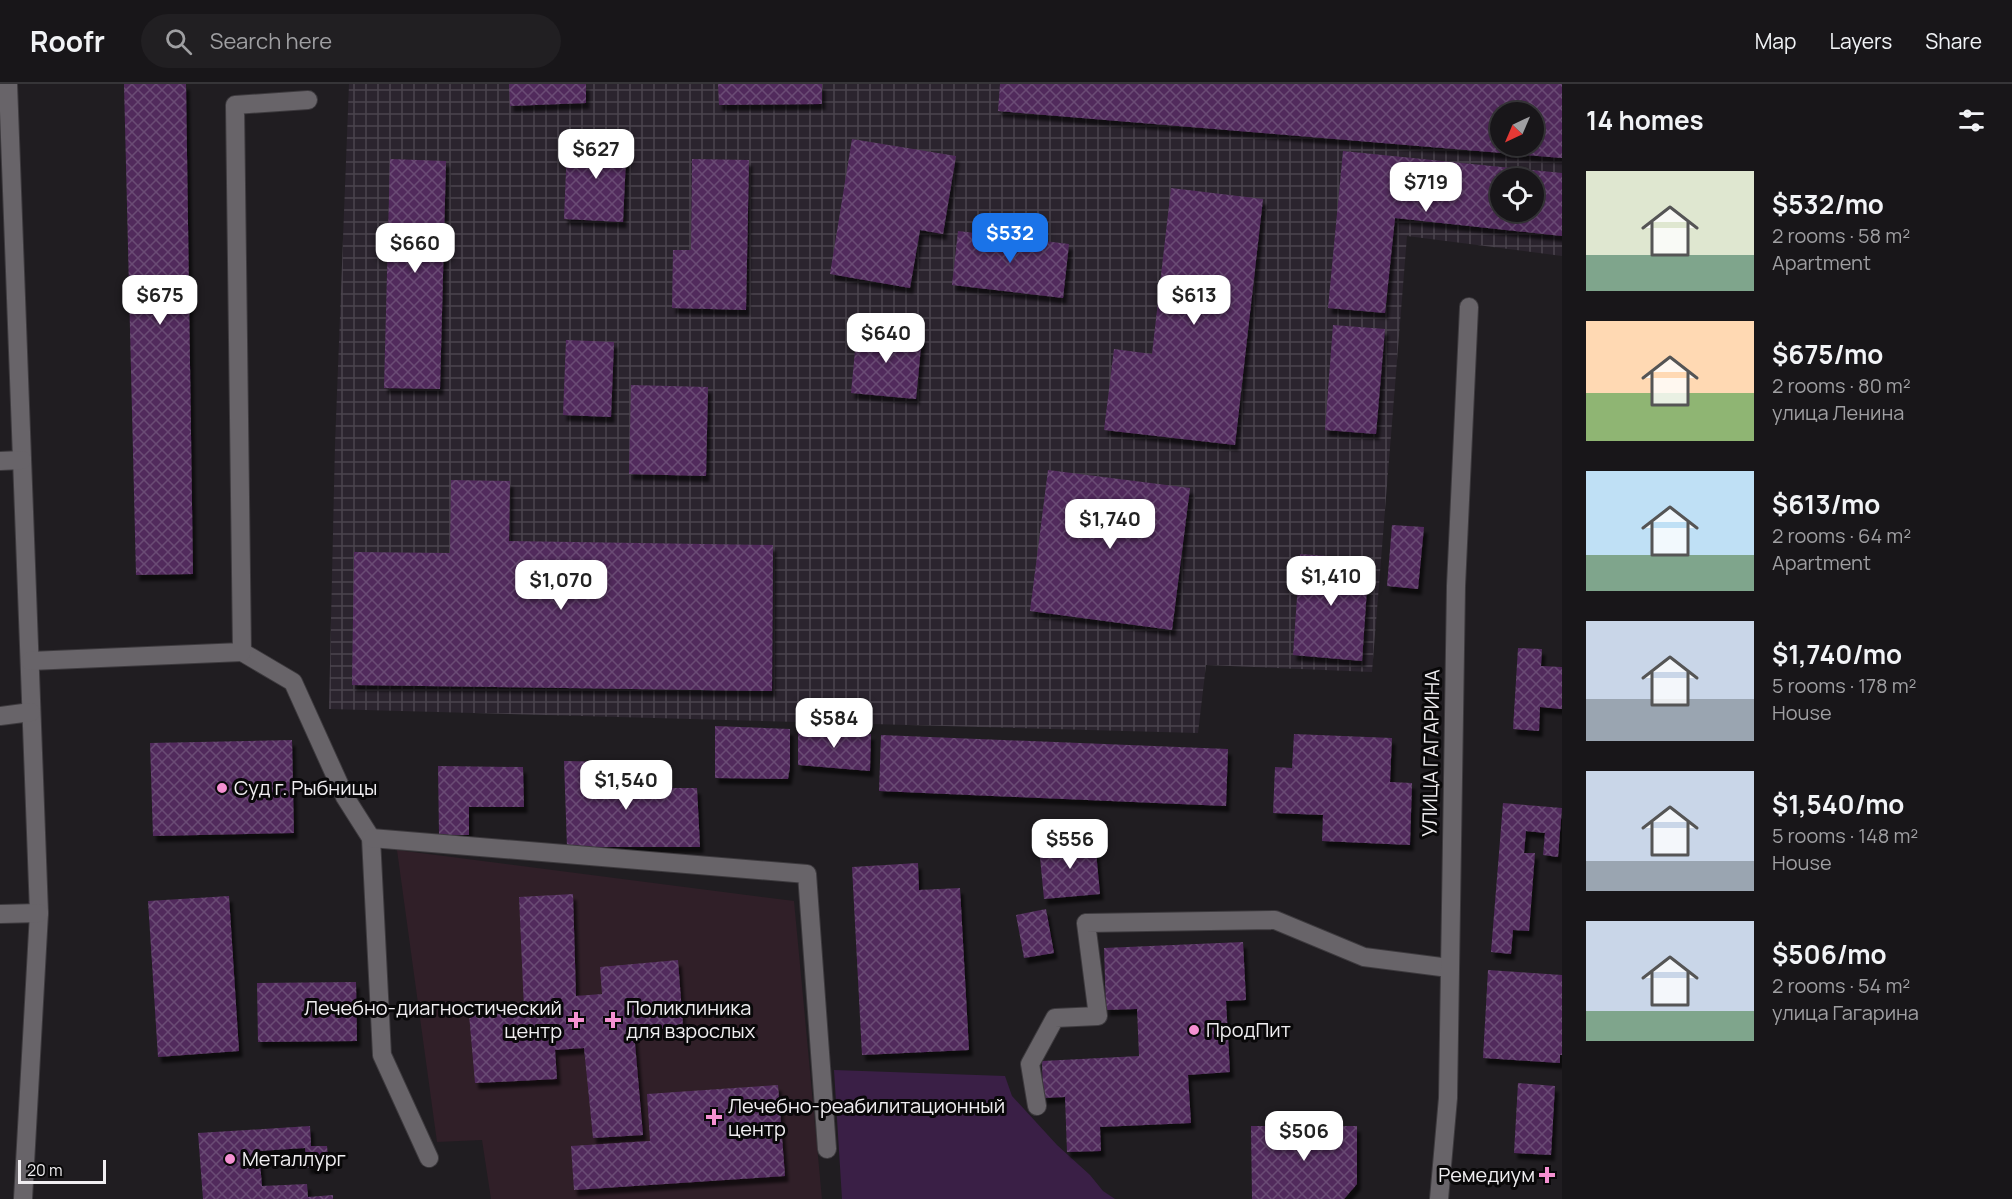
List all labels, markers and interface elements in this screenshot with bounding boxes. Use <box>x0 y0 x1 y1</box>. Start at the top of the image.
search box <box>141 14 561 68</box>
text: Roofr <box>30 22 105 60</box>
icon: search <box>162 25 195 58</box>
text: Search here <box>210 26 332 56</box>
text: Map <box>1755 27 1796 55</box>
text: Layers <box>1829 27 1892 55</box>
text: Share <box>1925 27 1982 55</box>
north arrow <box>1490 102 1544 156</box>
map controls <box>1490 102 1544 222</box>
text: 14 homes <box>1586 102 1704 138</box>
icon: filters <box>1955 104 1988 137</box>
pin: $627 <box>560 129 632 180</box>
text: $627 <box>572 135 620 162</box>
pin: $719 <box>1390 162 1462 213</box>
text: $719 <box>1404 168 1448 195</box>
button: locate <box>1490 168 1544 222</box>
text: $532/mo <box>1772 186 1884 222</box>
icon: home <box>1634 195 1706 267</box>
pin: $532 <box>974 213 1046 264</box>
text: $532 <box>986 219 1034 246</box>
text: 2 rooms · 58 m² <box>1772 222 1910 249</box>
pin: $660 <box>379 223 451 274</box>
text: $660 <box>390 229 440 256</box>
text: Apartment <box>1772 249 1871 276</box>
pin: $675 <box>124 275 196 326</box>
pin: $613 <box>1158 275 1230 326</box>
text: $675 <box>136 281 184 308</box>
text: $613 <box>1171 281 1217 308</box>
pin: $640 <box>850 313 922 364</box>
text: $640 <box>861 319 911 346</box>
text: $675/mo <box>1772 336 1883 372</box>
icon: home <box>1634 345 1706 417</box>
text: 2 rooms · 80 m² <box>1772 372 1911 399</box>
text: улица Ленина <box>1772 399 1904 426</box>
text: $613/mo <box>1772 486 1880 522</box>
icon: home <box>1634 495 1706 567</box>
pin: $1,740 <box>1061 499 1159 550</box>
text: $1,740 <box>1079 505 1141 532</box>
text: 2 rooms · 64 m² <box>1772 522 1911 549</box>
text: Apartment <box>1772 549 1871 576</box>
pin: $1,410 <box>1282 556 1380 607</box>
pin: $1,070 <box>512 560 610 611</box>
text: $1,410 <box>1301 562 1361 589</box>
text: $1,070 <box>529 566 593 593</box>
text: $1,740/mo <box>1772 636 1902 672</box>
icon: home <box>1634 645 1706 717</box>
street label: УЛИЦА ГАГАРИНА <box>1416 669 1445 837</box>
text: 5 rooms · 178 m² <box>1772 672 1917 699</box>
pin: $584 <box>798 698 870 749</box>
text: House <box>1772 699 1832 726</box>
text: $584 <box>810 704 858 731</box>
pin: $1,540 <box>577 760 675 811</box>
text: $1,540 <box>594 766 658 793</box>
place label: Суд г. Рыбницы <box>234 774 377 801</box>
marker: Суд г. Рыбницы <box>215 781 229 795</box>
text: $1,540/mo <box>1772 786 1904 822</box>
icon: home <box>1634 795 1706 867</box>
pin: $556 <box>1034 819 1106 870</box>
text: 5 rooms · 148 m² <box>1772 822 1918 849</box>
text: $556 <box>1046 825 1094 852</box>
text: House <box>1772 849 1832 876</box>
text: $506/mo <box>1772 936 1887 972</box>
icon: home <box>1634 945 1706 1017</box>
text: 2 rooms · 54 m² <box>1772 972 1910 999</box>
place label: Лечебно-диагностический центр <box>304 994 562 1044</box>
place label: Поликлиника для взрослых <box>626 994 756 1044</box>
text: улица Гагарина <box>1772 999 1919 1026</box>
marker: Лечебно-диагностический центр <box>567 1011 585 1029</box>
marker: Поликлиника для взрослых <box>604 1011 622 1029</box>
place label: ПродПит <box>1206 1016 1291 1043</box>
marker: ПродПит <box>1187 1023 1201 1037</box>
place label: Лечебно-реабилитационный центр <box>728 1092 1005 1142</box>
marker: Лечебно-реабилитационный центр <box>705 1108 723 1126</box>
pin: $506 <box>1268 1111 1340 1162</box>
text: $506 <box>1279 1117 1329 1144</box>
place label: Металлург <box>242 1145 346 1172</box>
marker: Металлург <box>223 1152 237 1166</box>
scale bar <box>18 1157 106 1184</box>
text: 20 m <box>27 1159 63 1181</box>
place label: Ремедиум <box>1438 1161 1535 1188</box>
marker: Ремедиум <box>1540 1168 1554 1182</box>

